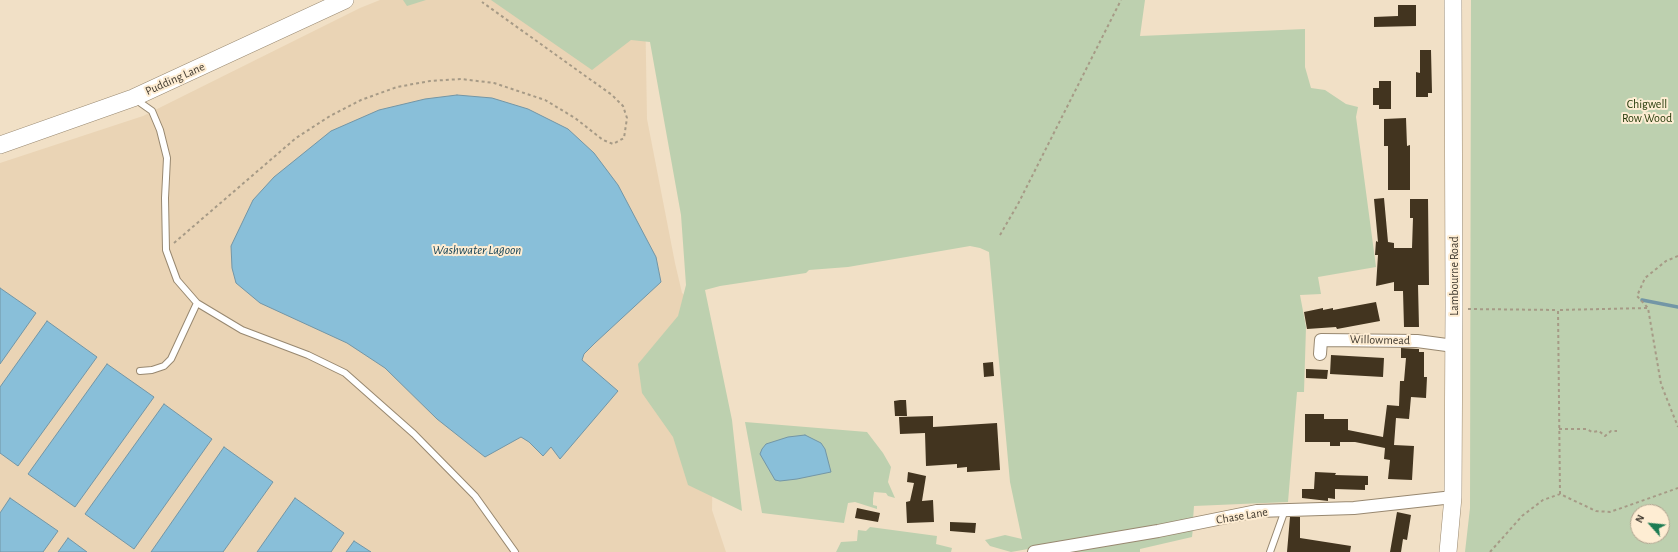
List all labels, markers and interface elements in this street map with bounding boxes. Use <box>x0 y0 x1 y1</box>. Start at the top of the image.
street label: Pudding Lane <box>143 59 207 99</box>
park label: Chigwell Row Wood <box>1622 97 1672 125</box>
street label: Lambourne Road <box>1447 236 1461 316</box>
water label: Washwater Lagoon <box>433 242 521 258</box>
street label: Willowmead <box>1350 332 1410 348</box>
north arrow <box>1630 504 1670 544</box>
street label: Chase Lane <box>1215 505 1269 527</box>
text: N <box>1633 513 1646 525</box>

